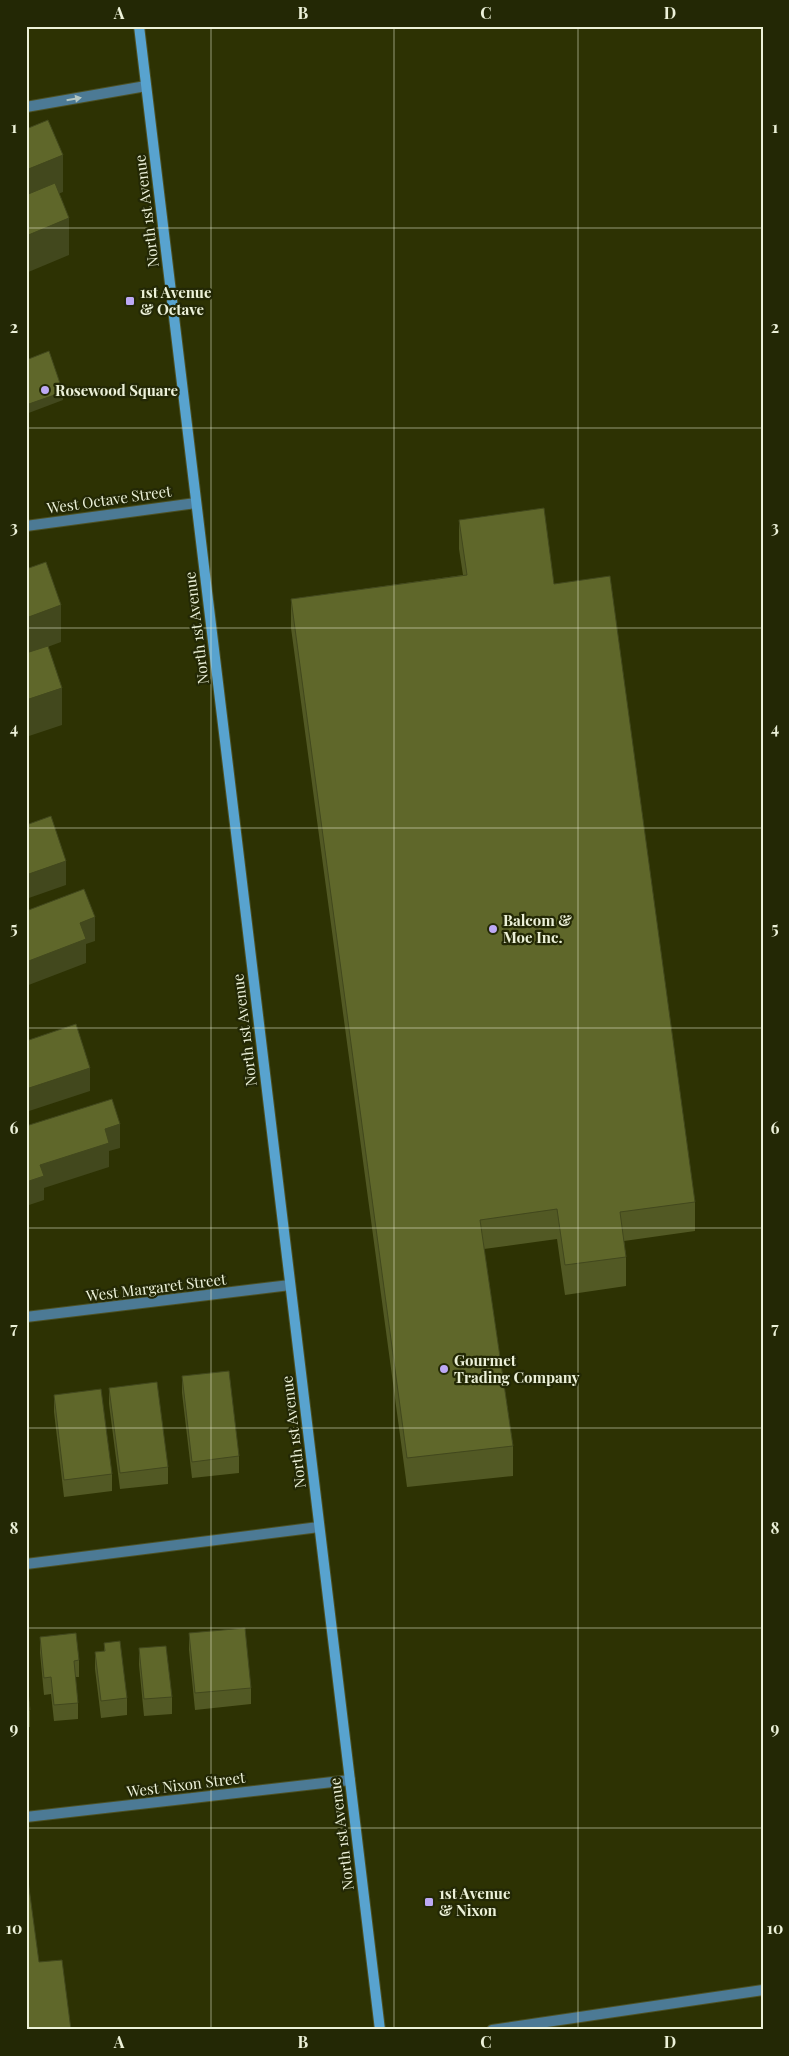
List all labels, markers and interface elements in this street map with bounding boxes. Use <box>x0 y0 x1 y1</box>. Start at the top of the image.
text: A <box>113 2 125 23</box>
text: B <box>298 2 309 23</box>
text: C <box>480 2 492 23</box>
text: D <box>664 2 676 23</box>
one-way arrow <box>67 94 83 102</box>
text: 1 <box>11 116 17 137</box>
text: 1 <box>772 116 778 137</box>
street label: North 1st Avenue <box>129 154 163 268</box>
place label: 1st Avenue & Octave <box>140 282 212 319</box>
marker: 1st Avenue & Octave <box>124 295 136 307</box>
text: 2 <box>10 316 18 337</box>
text: 2 <box>771 316 779 337</box>
place label: Rosewood Square <box>55 380 178 400</box>
marker: Rosewood Square <box>39 384 51 396</box>
street label: West Octave Street <box>44 480 173 518</box>
text: 3 <box>10 516 18 537</box>
text: 3 <box>771 516 779 537</box>
street label: North 1st Avenue <box>179 571 213 685</box>
text: 4 <box>10 717 18 738</box>
text: 4 <box>771 717 779 738</box>
place label: Balcom & Moe Inc. <box>503 910 572 947</box>
text: 5 <box>10 917 18 938</box>
text: 5 <box>771 917 779 938</box>
marker: Balcom & Moe Inc. <box>487 923 499 935</box>
street label: North 1st Avenue <box>227 973 261 1087</box>
text: 6 <box>10 1117 19 1138</box>
text: 6 <box>771 1117 780 1138</box>
street label: West Margaret Street <box>84 1268 228 1306</box>
text: 7 <box>10 1317 18 1338</box>
text: 7 <box>771 1317 779 1338</box>
place label: Gourmet Trading Company <box>454 1350 580 1387</box>
marker: Gourmet Trading Company <box>438 1363 450 1375</box>
street label: North 1st Avenue <box>276 1375 310 1489</box>
text: 8 <box>10 1517 19 1538</box>
text: 8 <box>771 1517 780 1538</box>
text: 9 <box>10 1717 19 1738</box>
text: 9 <box>771 1717 780 1738</box>
street label: West Nixon Street <box>125 1767 247 1801</box>
street label: North 1st Avenue <box>324 1777 358 1891</box>
place label: 1st Avenue & Nixon <box>439 1883 511 1920</box>
marker: 1st Avenue & Nixon <box>423 1896 435 1908</box>
text: 10 <box>6 1917 22 1938</box>
text: 10 <box>767 1917 783 1938</box>
text: A <box>113 2031 125 2052</box>
text: B <box>298 2031 309 2052</box>
text: C <box>480 2031 492 2052</box>
text: D <box>664 2031 676 2052</box>

